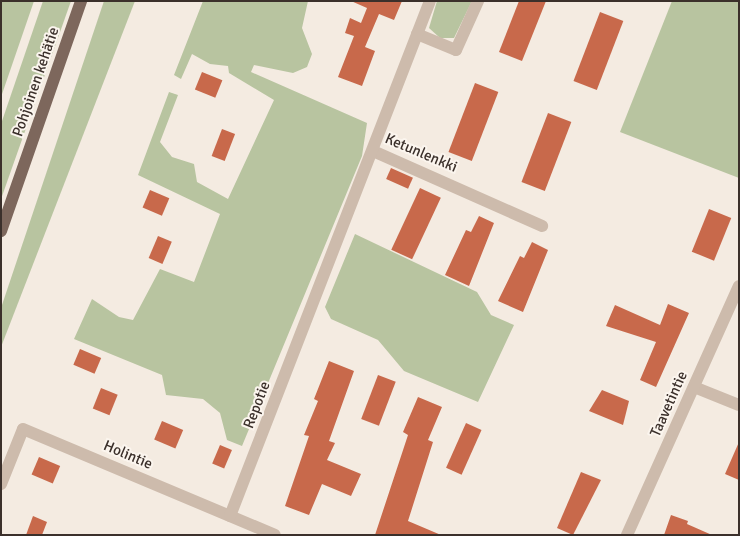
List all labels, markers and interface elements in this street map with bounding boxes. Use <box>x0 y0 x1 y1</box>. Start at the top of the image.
street label: Pohjoinen kehätie <box>9 25 63 139</box>
street label: Ketunlenkki <box>382 130 460 176</box>
street label: Taavetintie <box>647 368 691 440</box>
street label: Repotie <box>240 379 274 431</box>
street label: Holintie <box>101 437 155 473</box>

